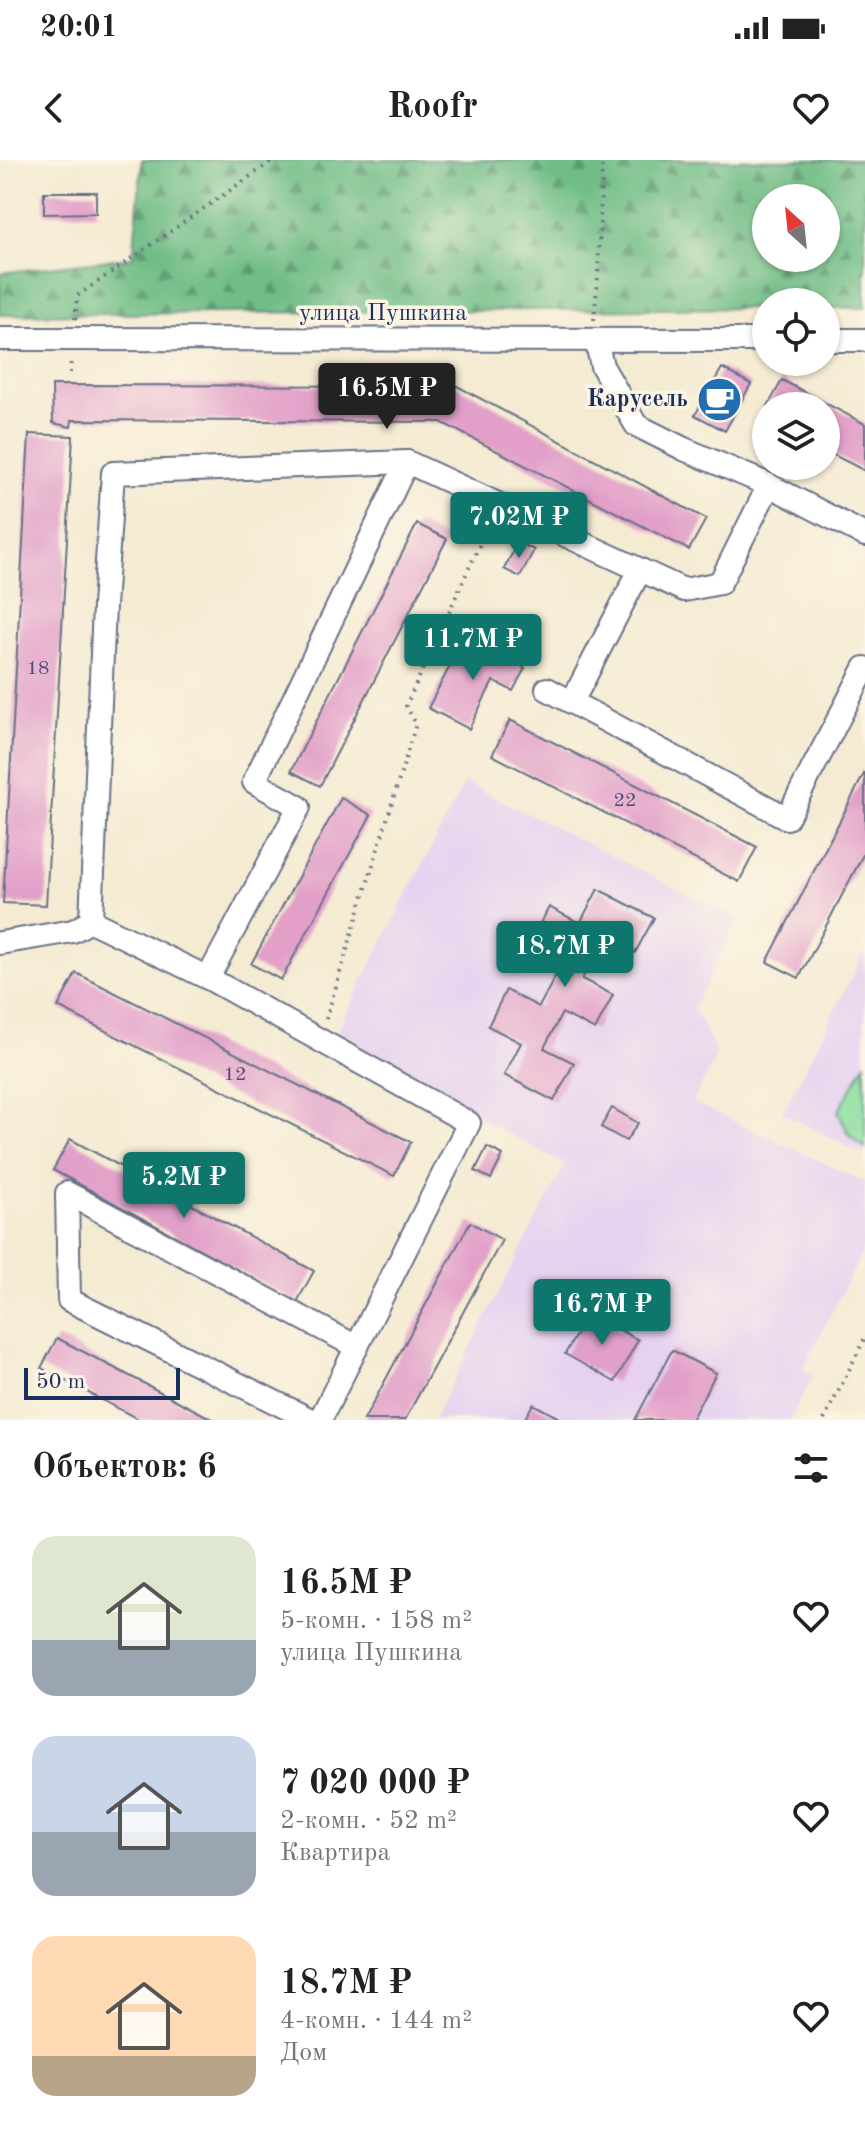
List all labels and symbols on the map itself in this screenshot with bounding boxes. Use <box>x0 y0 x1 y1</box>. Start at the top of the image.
north arrow <box>752 184 840 272</box>
street label: улица Пушкина <box>299 302 467 326</box>
pin: 16.5M ₽ <box>313 363 461 431</box>
cafe icon: Карусель <box>695 376 743 424</box>
place label: Карусель <box>587 388 688 412</box>
pin: 7.02M ₽ <box>445 492 593 560</box>
pin: 11.7M ₽ <box>399 614 547 682</box>
house number: 18 <box>26 659 50 679</box>
house number: 22 <box>613 791 637 811</box>
pin: 18.7M ₽ <box>491 921 639 989</box>
house number: 12 <box>223 1065 247 1085</box>
pin: 5.2M ₽ <box>119 1152 249 1220</box>
pin: 16.7M ₽ <box>528 1279 676 1347</box>
scale bar <box>24 1364 180 1400</box>

